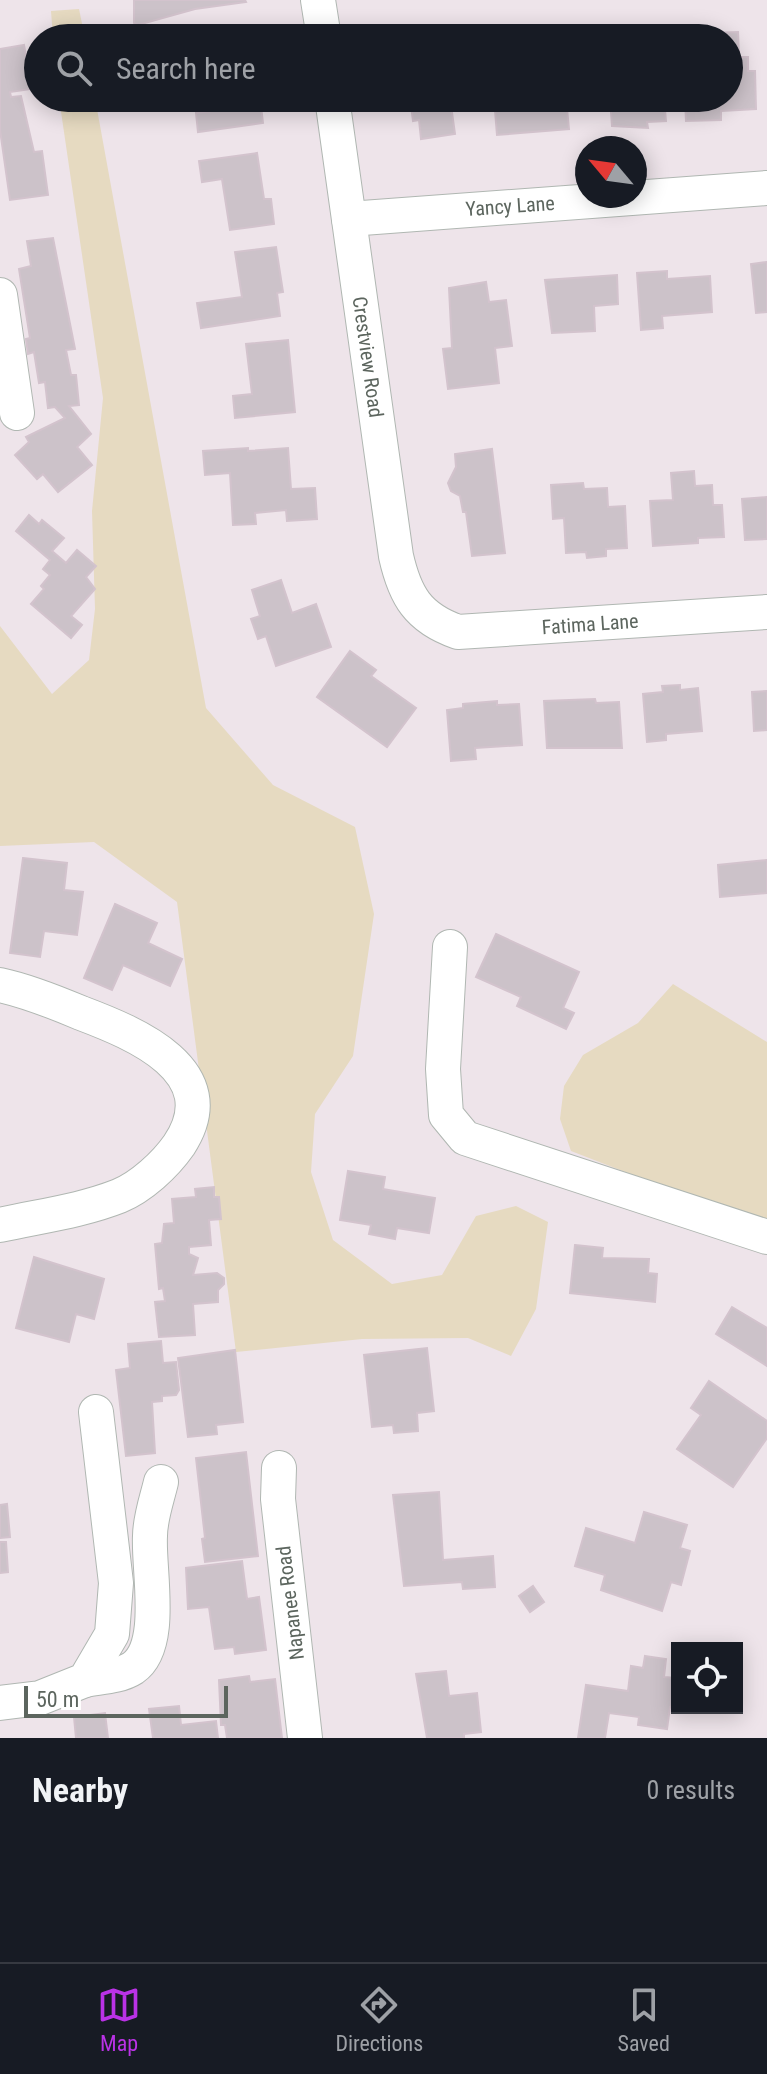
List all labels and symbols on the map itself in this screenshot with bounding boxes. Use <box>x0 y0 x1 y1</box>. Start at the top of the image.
north arrow <box>575 136 647 208</box>
street label: Yancy Lane <box>465 191 555 221</box>
street label: Crestview Road <box>348 295 388 419</box>
street label: Fatima Lane <box>541 609 639 639</box>
street label: Napanee Road <box>271 1545 309 1661</box>
scale bar <box>24 1682 228 1718</box>

